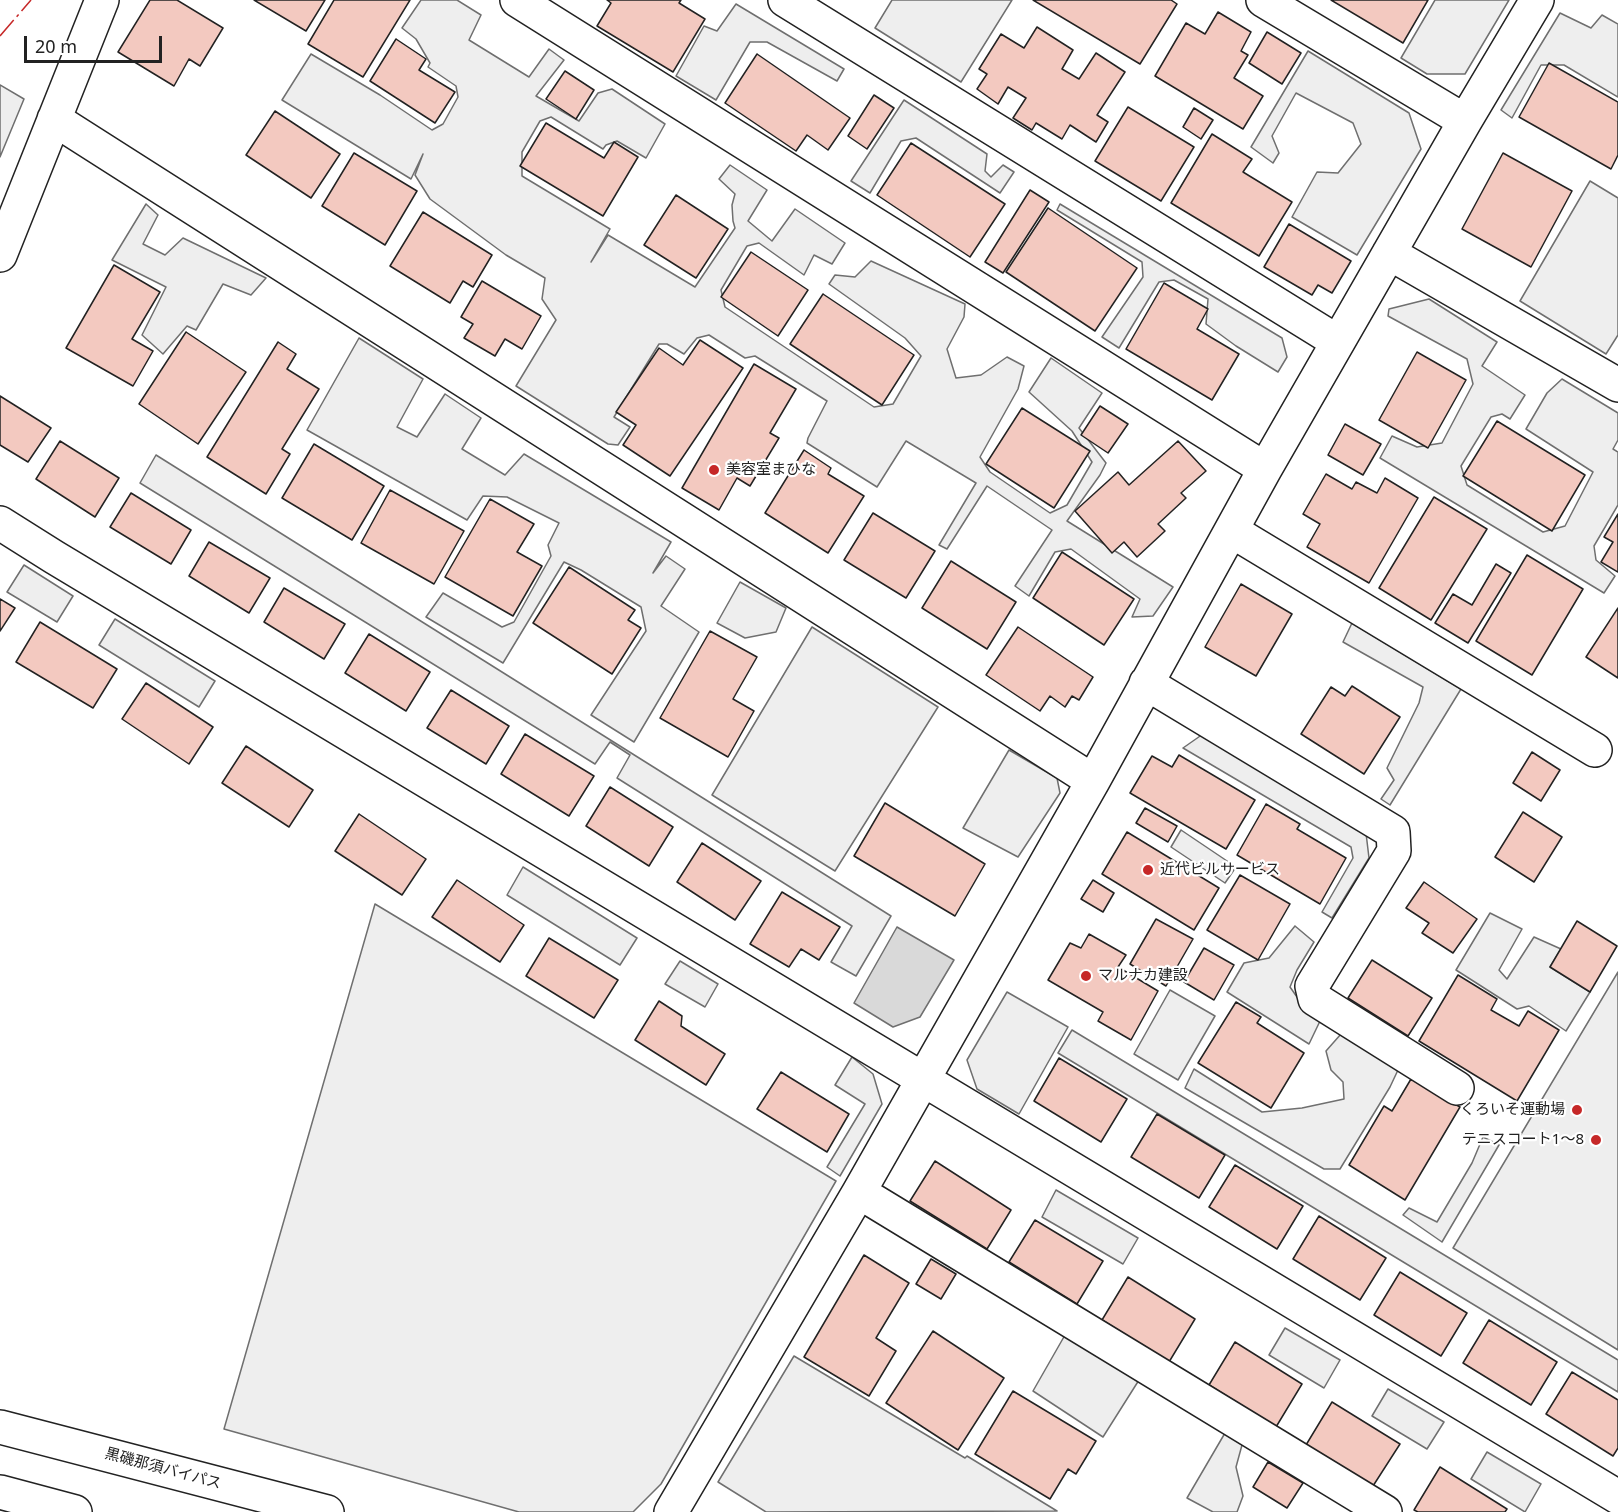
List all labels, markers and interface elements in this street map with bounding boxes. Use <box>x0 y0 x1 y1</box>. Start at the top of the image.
scale bar <box>27 24 165 62</box>
text: 20 m <box>35 34 77 58</box>
place label: 美容室まひな <box>726 461 816 479</box>
marker: 美容室まひな <box>707 463 721 477</box>
place label: 近代ビルサービス <box>1160 861 1280 879</box>
marker: 近代ビルサービス <box>1141 863 1155 877</box>
place label: マルナカ建設 <box>1098 967 1188 985</box>
marker: マルナカ建設 <box>1079 969 1093 983</box>
place label: くろいそ運動場 <box>1460 1101 1565 1119</box>
marker: くろいそ運動場 <box>1570 1103 1584 1117</box>
place label: テニスコート1～8 <box>1462 1131 1584 1149</box>
marker: テニスコート1～8 <box>1589 1133 1603 1147</box>
street label: 黒磯那須バイパス <box>103 1445 223 1493</box>

